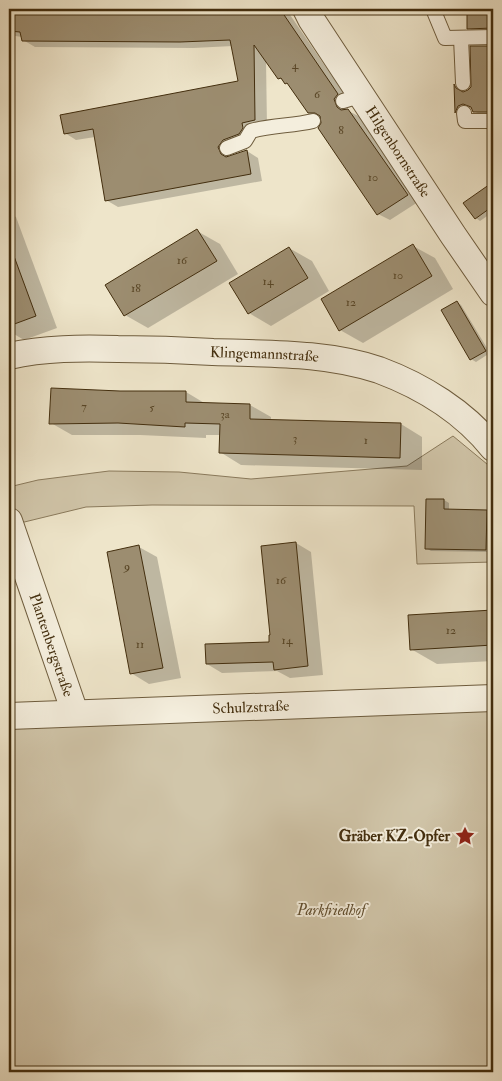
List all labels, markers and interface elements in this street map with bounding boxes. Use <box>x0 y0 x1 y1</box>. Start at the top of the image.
house number: 4 <box>292 58 299 73</box>
house number: 6 <box>314 87 321 102</box>
street label: Hilgenbornstraße <box>361 102 435 201</box>
house number: 8 <box>338 123 344 138</box>
house number: 10 <box>368 170 378 185</box>
house number: 16 <box>177 253 188 268</box>
house number: 10 <box>393 268 403 283</box>
house number: 14 <box>263 274 274 289</box>
house number: 18 <box>131 281 141 296</box>
house number: 12 <box>346 295 356 310</box>
street label: Klingemannstraße <box>209 342 320 366</box>
house number: 7 <box>81 399 87 414</box>
house number: 5 <box>149 400 155 415</box>
house number: 3a <box>220 407 231 422</box>
house number: 3 <box>293 431 297 446</box>
house number: 1 <box>364 433 368 448</box>
house number: 9 <box>123 559 130 574</box>
house number: 16 <box>276 573 287 588</box>
street label: Plantenbergstraße <box>25 591 78 699</box>
house number: 12 <box>446 623 456 638</box>
house number: 14 <box>282 633 293 648</box>
house number: 11 <box>136 637 144 652</box>
street label: Schulzstraße <box>212 696 290 718</box>
place icon: Gräber KZ-Opfer <box>454 825 476 847</box>
place label: Gräber KZ-Opfer <box>339 827 450 847</box>
park label: Parkfriedhof <box>296 901 369 920</box>

